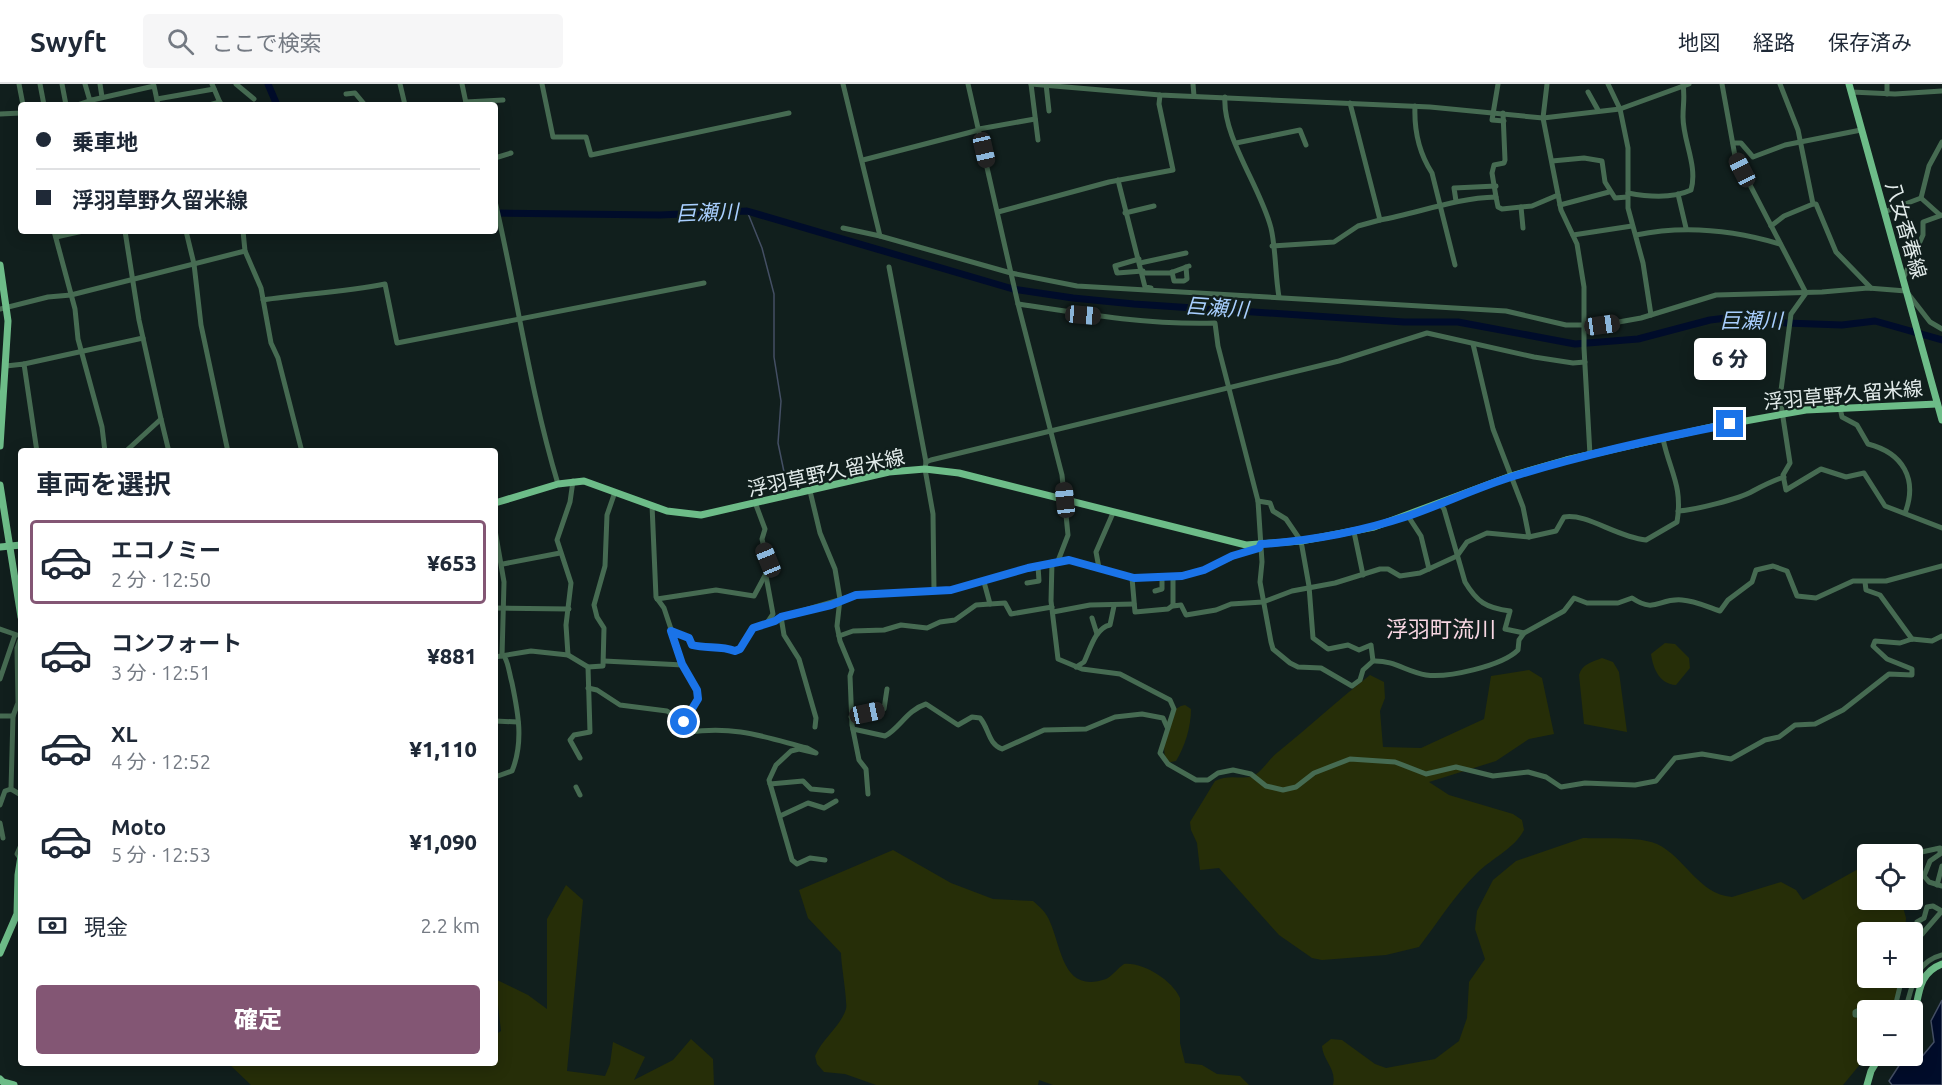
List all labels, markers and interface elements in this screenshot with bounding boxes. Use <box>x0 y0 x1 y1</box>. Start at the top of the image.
search box <box>143 14 563 68</box>
icon: search <box>164 25 197 58</box>
text: Swyft <box>30 26 107 57</box>
text: ここで検索 <box>212 30 322 55</box>
text: 地図 <box>1678 30 1720 54</box>
text: 経路 <box>1753 30 1795 54</box>
text: 保存済み <box>1828 30 1912 54</box>
text: 乗車地 <box>72 129 138 154</box>
car <box>971 130 997 170</box>
car <box>1726 150 1758 190</box>
street label: 八女香春線 <box>1882 179 1931 281</box>
text: 浮羽草野久留米線 <box>72 187 248 212</box>
water label: 巨瀬川 <box>675 199 741 225</box>
water label: 巨瀬川 <box>1185 293 1251 321</box>
car <box>1064 304 1102 326</box>
water label: 巨瀬川 <box>1720 308 1784 332</box>
car <box>1583 314 1621 336</box>
callout: 6 分 <box>1694 337 1766 379</box>
text: 6 分 <box>1712 347 1748 370</box>
street label: 浮羽草野久留米線 <box>1762 376 1924 413</box>
route end <box>1716 410 1743 437</box>
street label: 浮羽草野久留米線 <box>745 445 907 500</box>
text: 車両を選択 <box>36 469 171 499</box>
car <box>1054 481 1076 519</box>
icon: car <box>39 535 93 589</box>
text: エコノミー <box>111 537 221 562</box>
car <box>753 540 783 580</box>
text: ¥653 <box>427 550 477 575</box>
text: 2 分 · 12:50 <box>111 568 211 591</box>
district label: 浮羽町流川 <box>1386 616 1496 641</box>
icon: car <box>39 628 93 682</box>
text: コンフォート <box>111 630 242 655</box>
text: ¥881 <box>427 643 477 668</box>
text: 3 分 · 12:51 <box>111 661 211 684</box>
car <box>848 700 886 726</box>
route start <box>670 708 697 735</box>
icon: car <box>39 721 93 775</box>
text: XL <box>111 721 138 746</box>
text: ¥1,110 <box>410 736 477 761</box>
text: 4 分 · 12:52 <box>111 750 211 773</box>
icon: car <box>39 814 93 868</box>
text: Moto <box>111 814 166 839</box>
text: ¥1,090 <box>410 829 477 854</box>
text: 5 分 · 12:53 <box>111 843 211 866</box>
map controls <box>1857 844 1923 1066</box>
button: locate <box>1857 844 1923 910</box>
icon: cash <box>36 909 69 942</box>
text: 現金 <box>84 914 128 939</box>
text: 2.2 km <box>421 914 480 937</box>
button: + <box>1857 922 1923 988</box>
button: 確定 <box>36 985 480 1054</box>
button: − <box>1857 1000 1923 1066</box>

